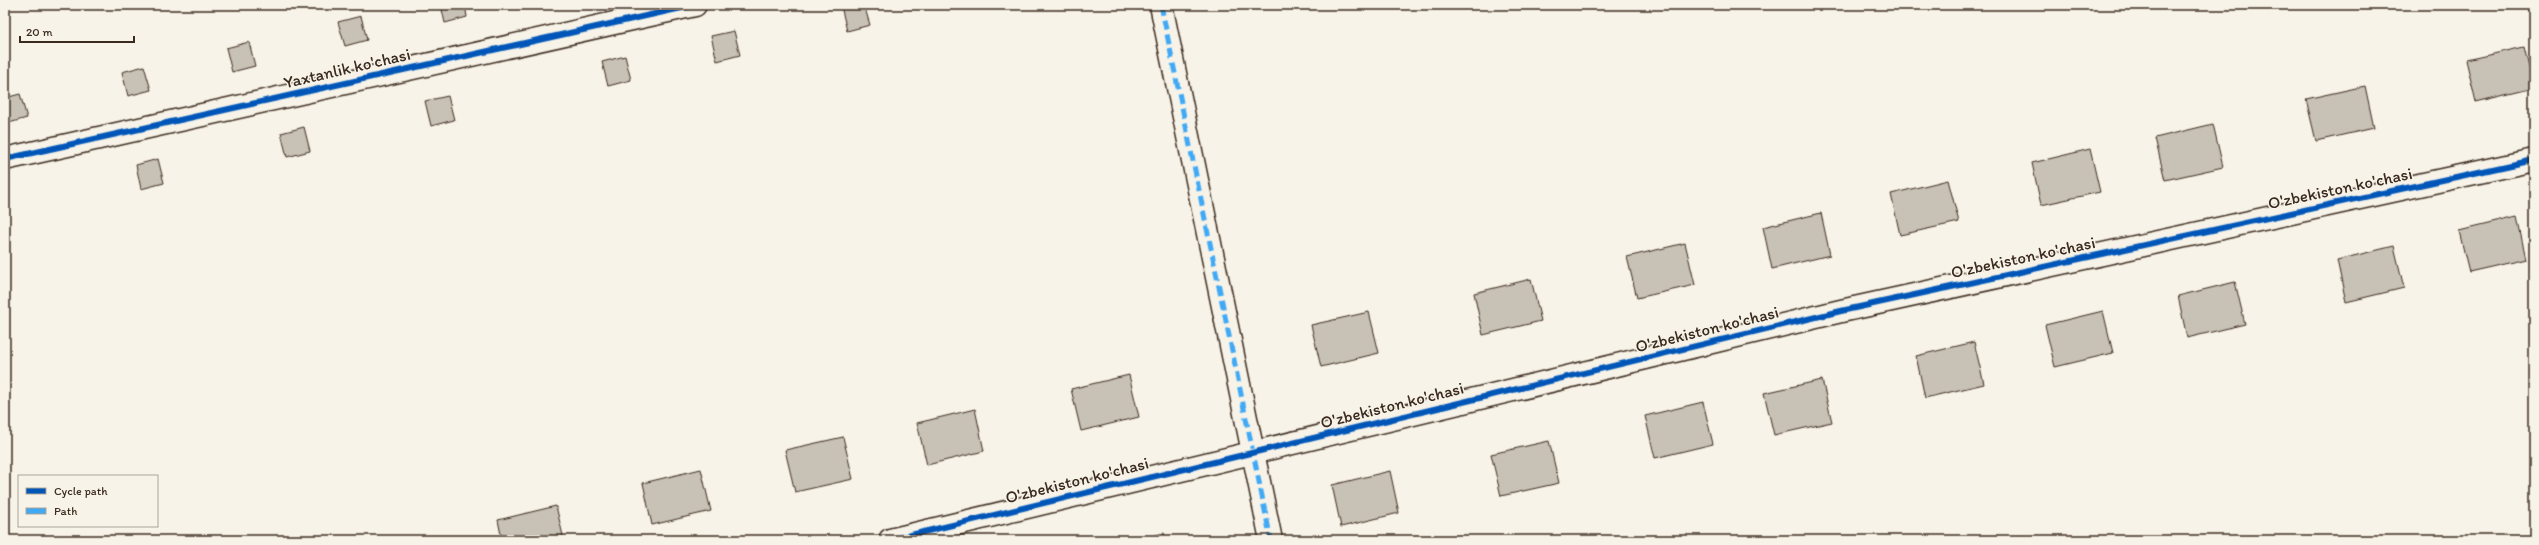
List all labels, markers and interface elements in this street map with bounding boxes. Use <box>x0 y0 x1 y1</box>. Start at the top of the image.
scale bar <box>20 18 134 44</box>
text: 20 m <box>26 25 53 39</box>
street label: Yaxtanlik ko'chasi <box>282 44 412 92</box>
street label: O'zbekiston ko'chasi <box>2266 163 2414 213</box>
street label: O'zbekiston ko'chasi <box>1949 232 2097 282</box>
street label: O'zbekiston ko'chasi <box>1633 302 1781 356</box>
street label: O'zbekiston ko'chasi <box>1318 378 1466 432</box>
street label: O'zbekiston ko'chasi <box>1003 453 1151 507</box>
legend <box>18 475 158 527</box>
text: Cycle path <box>54 484 108 498</box>
text: Path <box>54 504 77 518</box>

